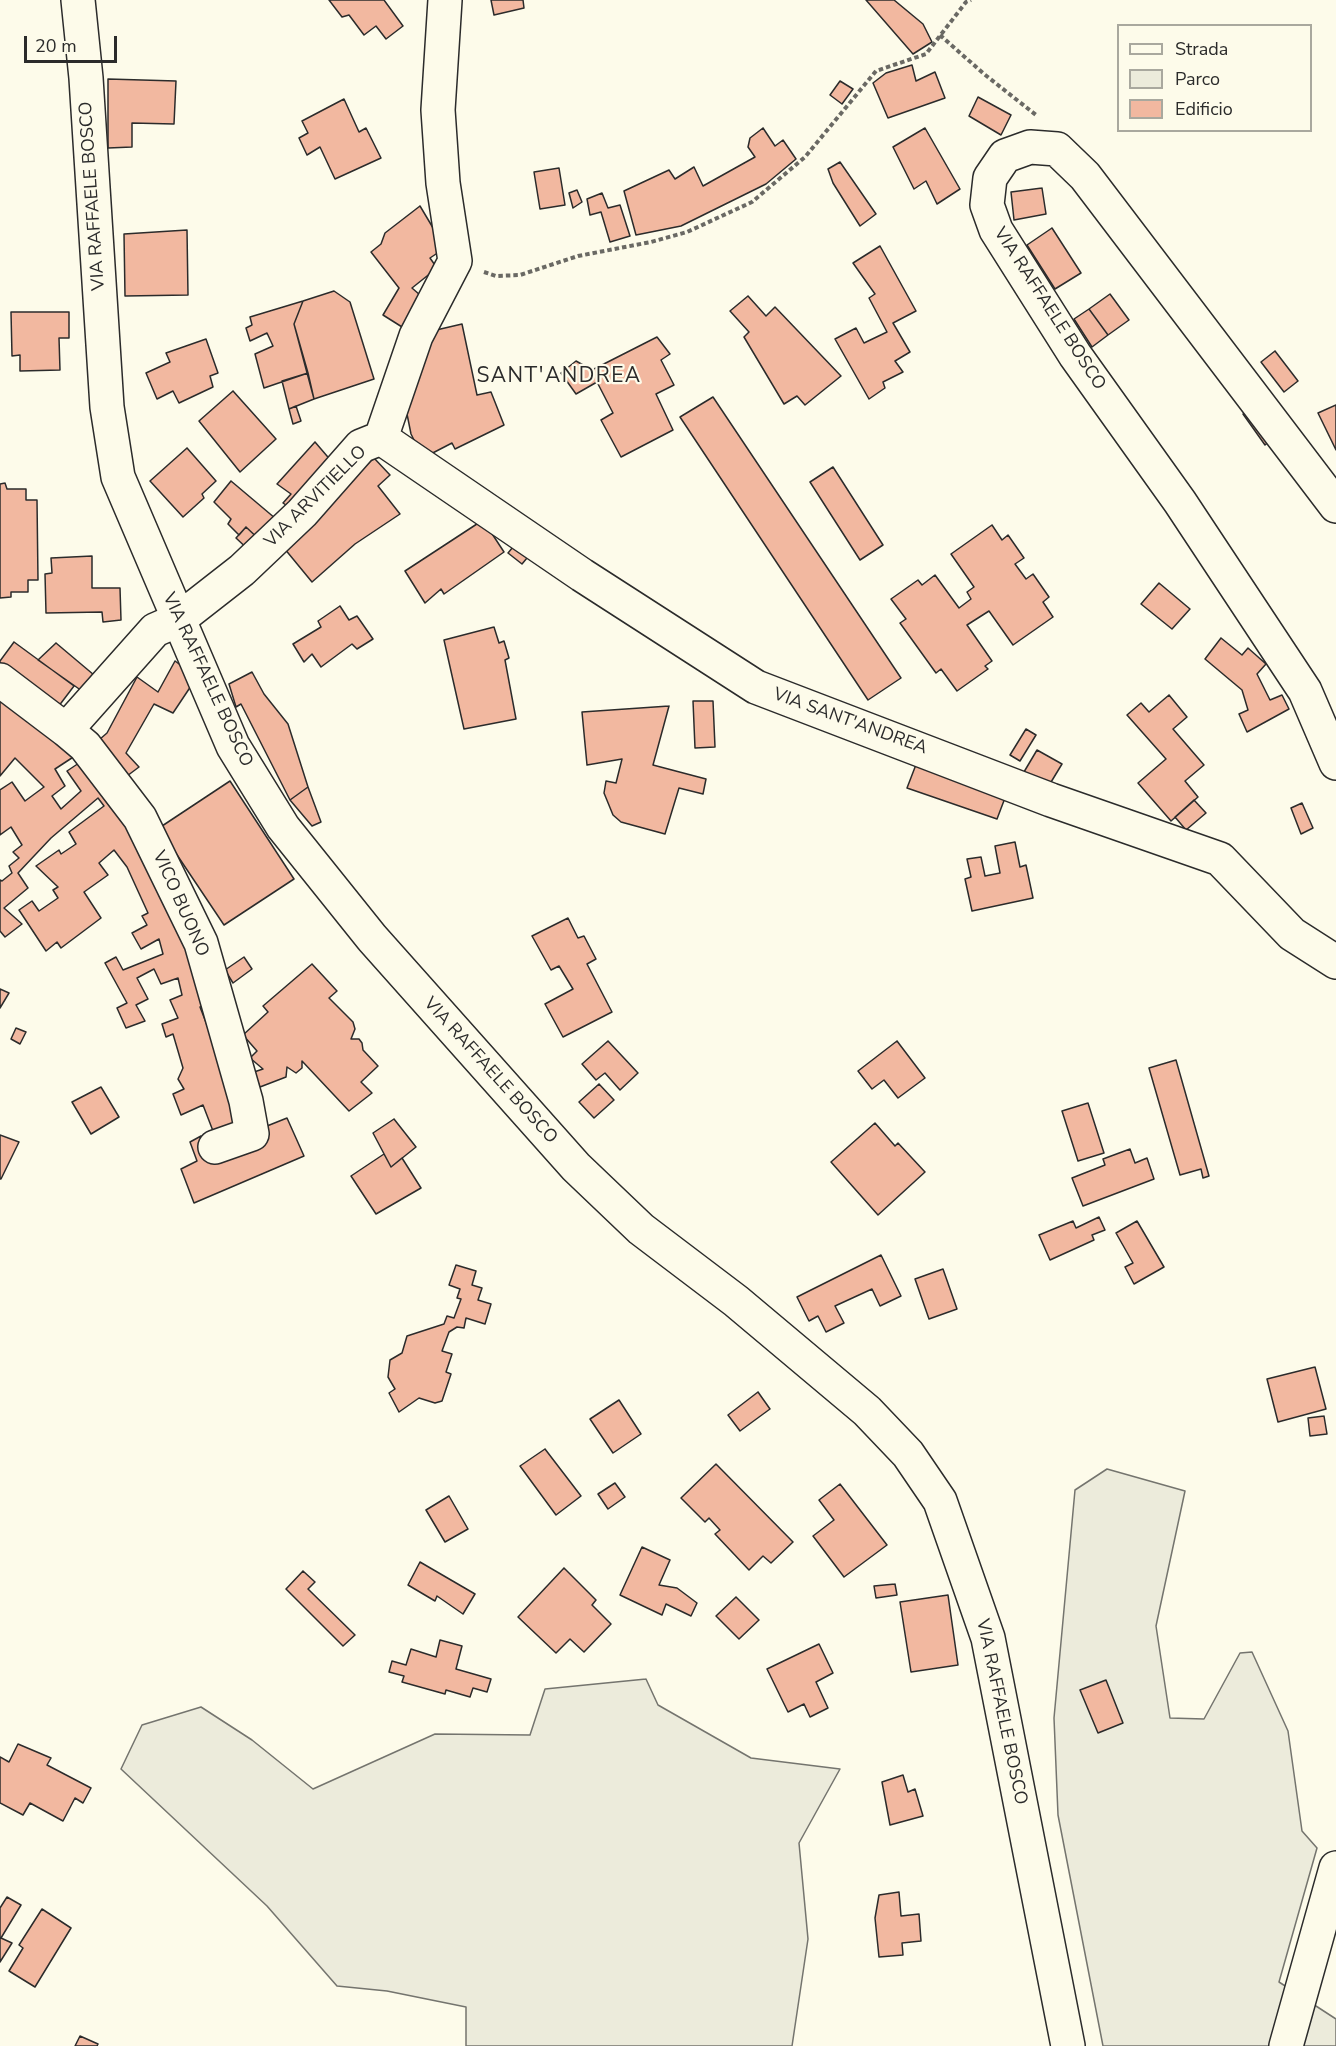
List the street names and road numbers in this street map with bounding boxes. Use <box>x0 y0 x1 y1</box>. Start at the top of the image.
street label: VIA RAFFAELE BOSCO <box>76 101 110 291</box>
street label: VIA RAFFAELE BOSCO <box>988 224 1110 394</box>
street label: VIA ARVITIELLO <box>261 442 371 552</box>
street label: VIA RAFFAELE BOSCO <box>157 590 257 770</box>
street label: VIA SANT'ANDREA <box>770 684 930 760</box>
street label: VICO BUONO <box>147 848 213 960</box>
street label: VIA RAFFAELE BOSCO <box>419 993 561 1149</box>
street label: VIA RAFFAELE BOSCO <box>971 1617 1031 1807</box>

